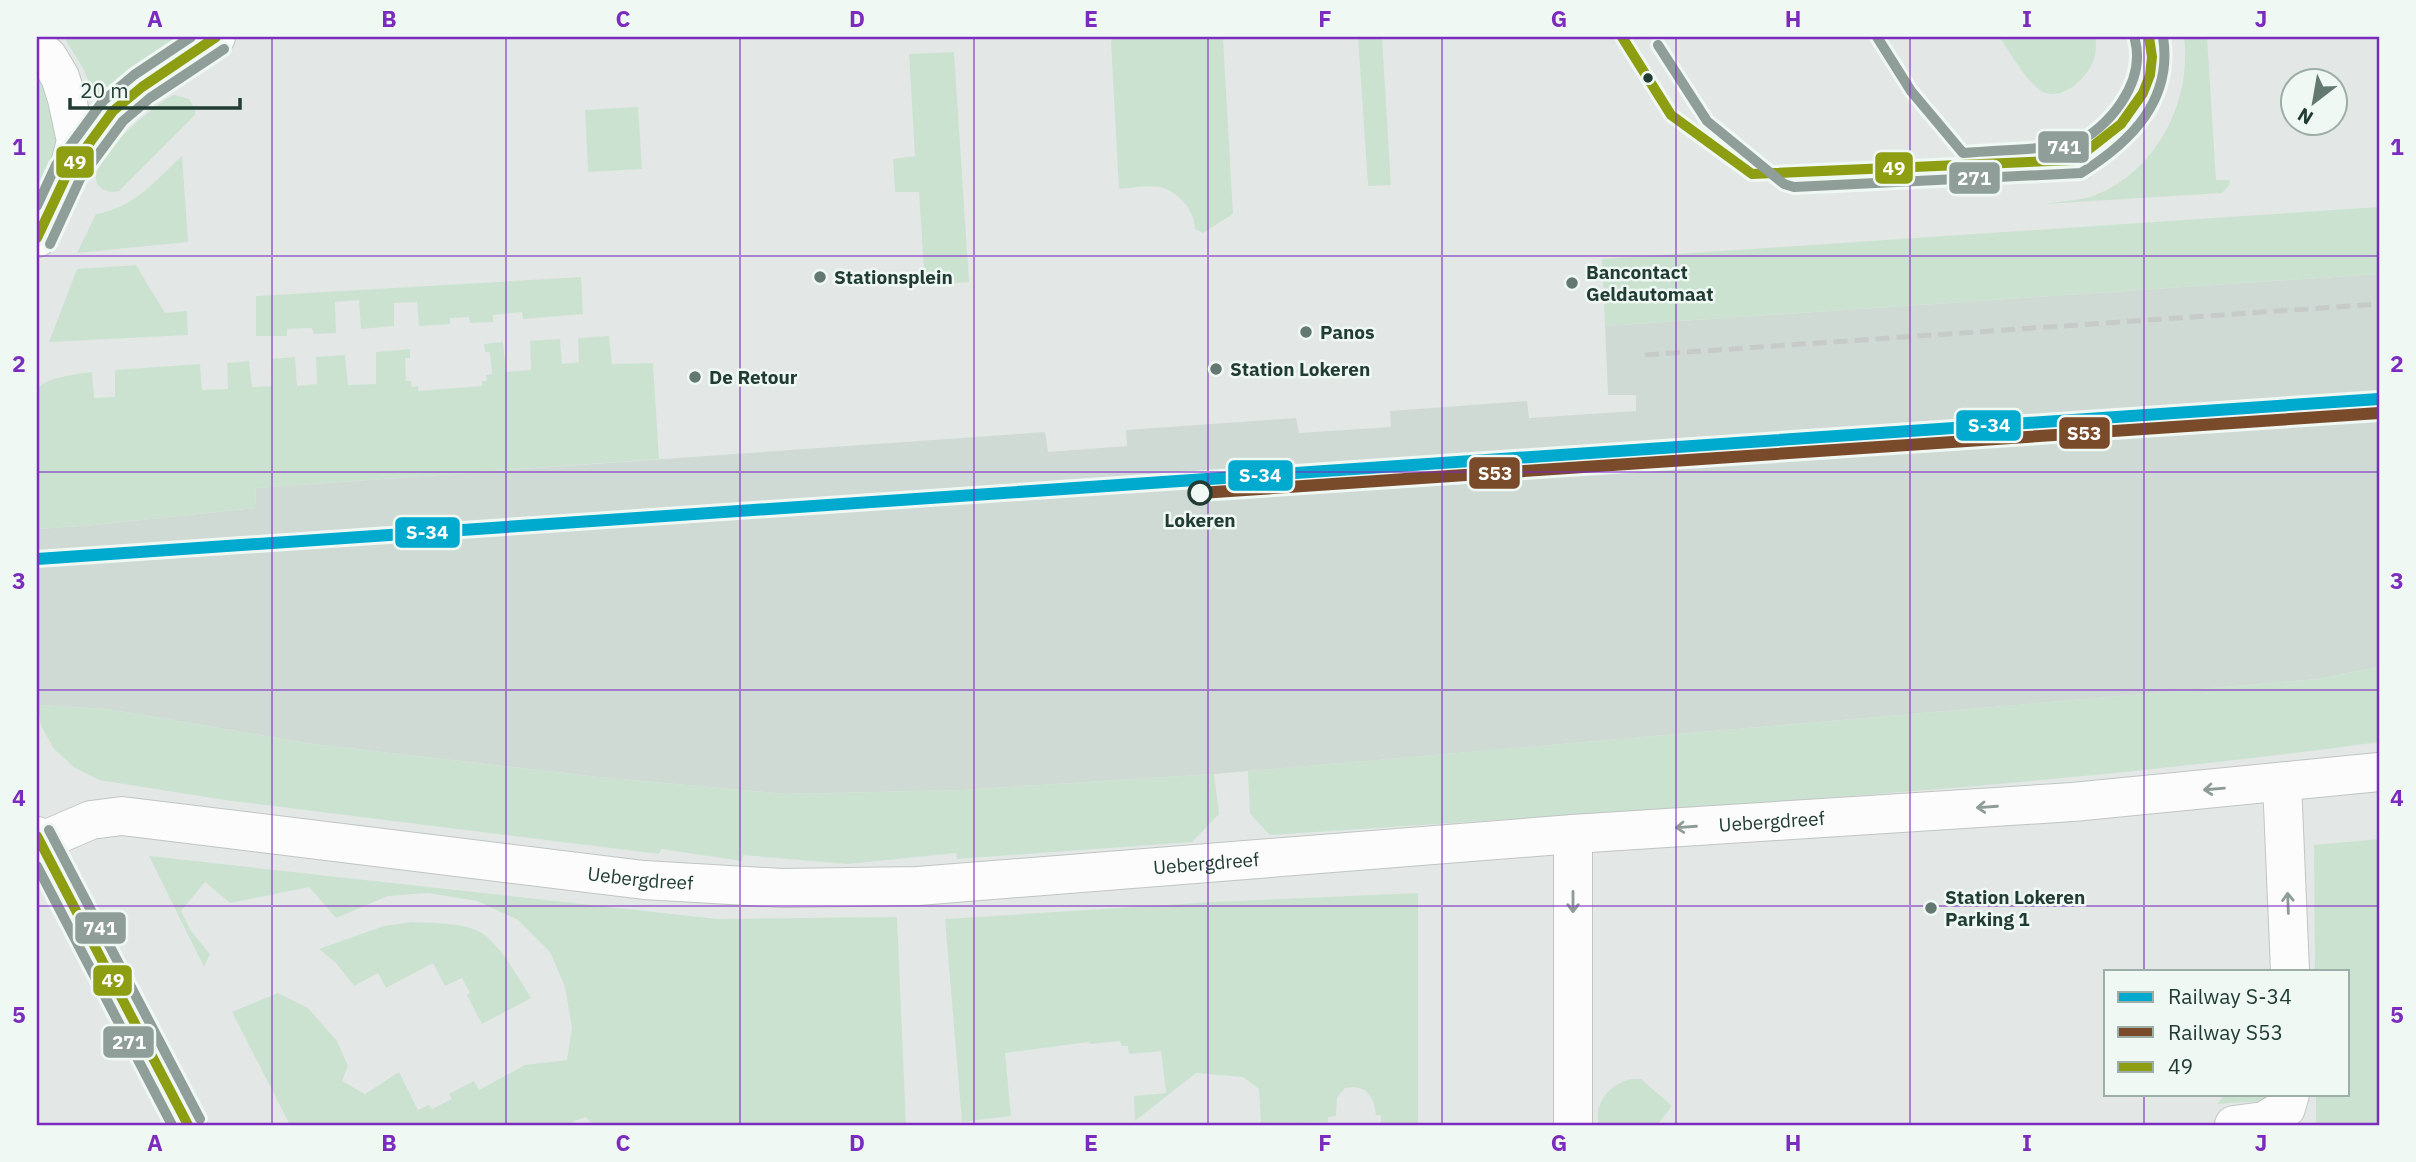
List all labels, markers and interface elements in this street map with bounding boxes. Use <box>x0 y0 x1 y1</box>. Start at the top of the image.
text: A <box>147 3 163 33</box>
text: B <box>381 3 397 33</box>
text: C <box>616 3 631 33</box>
text: D <box>849 3 865 33</box>
text: E <box>1084 3 1098 33</box>
text: F <box>1318 3 1332 33</box>
text: G <box>1551 3 1567 33</box>
text: H <box>1785 3 1801 33</box>
text: I <box>2022 3 2032 33</box>
text: J <box>2255 3 2267 33</box>
scale bar <box>70 66 240 110</box>
north arrow <box>2280 66 2350 136</box>
unlabelled marker <box>1641 71 1655 85</box>
text: 20 m <box>80 76 129 104</box>
text: N <box>2293 103 2317 130</box>
line badge: 741 <box>2037 130 2090 164</box>
text: 1 <box>12 131 26 161</box>
text: 1 <box>2390 131 2404 161</box>
text: 741 <box>2047 135 2082 159</box>
line badge: 49 <box>55 145 95 179</box>
text: 49 <box>64 150 86 174</box>
line badge: 49 <box>1874 151 1914 185</box>
text: 49 <box>1883 156 1905 180</box>
line badge: 271 <box>1948 161 2001 195</box>
text: 271 <box>1957 166 1992 190</box>
place label: Bancontact Geldautomaat <box>1586 260 1713 306</box>
place label: Stationsplein <box>834 265 953 289</box>
marker: Stationsplein <box>812 269 828 285</box>
marker: Bancontact Geldautomaat <box>1564 275 1580 291</box>
place label: Panos <box>1320 320 1375 344</box>
marker: Panos <box>1298 324 1314 340</box>
text: 2 <box>12 348 26 378</box>
text: 2 <box>2390 348 2404 378</box>
place label: Station Lokeren <box>1230 357 1370 381</box>
marker: Station Lokeren <box>1208 361 1224 377</box>
place label: De Retour <box>709 365 798 389</box>
marker: De Retour <box>687 369 703 385</box>
line badge: S-34 <box>1955 409 2022 442</box>
text: S-34 <box>1968 413 2010 437</box>
line badge: S53 <box>2058 416 2111 450</box>
text: S53 <box>2067 421 2101 445</box>
line badge: S53 <box>1468 456 1521 490</box>
line badge: S-34 <box>1227 459 1294 492</box>
text: S53 <box>1478 461 1512 485</box>
text: S-34 <box>1239 463 1281 487</box>
marker: Lokeren <box>1188 481 1212 505</box>
place label: Lokeren <box>1164 508 1236 532</box>
line badge: S-34 <box>394 516 461 549</box>
text: S-34 <box>406 520 448 544</box>
text: 3 <box>12 565 26 595</box>
text: 3 <box>2390 565 2404 595</box>
text: 4 <box>12 782 26 812</box>
text: 4 <box>2390 782 2404 812</box>
one-way arrow <box>2203 783 2225 796</box>
one-way arrow <box>1976 801 1999 814</box>
street label: Uebergdreef <box>1718 806 1825 837</box>
one-way arrow <box>1675 820 1698 833</box>
street label: Uebergdreef <box>1152 847 1260 879</box>
street label: Uebergdreef <box>586 861 694 895</box>
place label: Station Lokeren Parking 1 <box>1945 885 2085 931</box>
one-way arrow <box>1566 890 1580 913</box>
one-way arrow <box>2281 892 2294 915</box>
marker: Station Lokeren Parking 1 <box>1923 900 1939 916</box>
line badge: 741 <box>74 911 127 945</box>
text: 741 <box>83 916 118 940</box>
line badge: 49 <box>92 964 133 997</box>
text: 49 <box>102 968 124 992</box>
legend <box>2104 970 2350 1096</box>
text: Railway S-34 <box>2168 982 2292 1010</box>
text: 5 <box>12 999 26 1029</box>
text: 5 <box>2390 999 2404 1029</box>
text: Railway S53 <box>2168 1018 2283 1046</box>
line badge: 271 <box>102 1025 155 1059</box>
text: 271 <box>112 1030 147 1054</box>
text: 49 <box>2168 1052 2193 1080</box>
text: A <box>147 1127 163 1157</box>
text: B <box>381 1127 397 1157</box>
text: C <box>616 1127 631 1157</box>
text: D <box>849 1127 865 1157</box>
text: E <box>1084 1127 1098 1157</box>
text: F <box>1318 1127 1332 1157</box>
text: G <box>1551 1127 1567 1157</box>
text: H <box>1785 1127 1801 1157</box>
text: I <box>2022 1127 2032 1157</box>
text: J <box>2255 1127 2267 1157</box>

